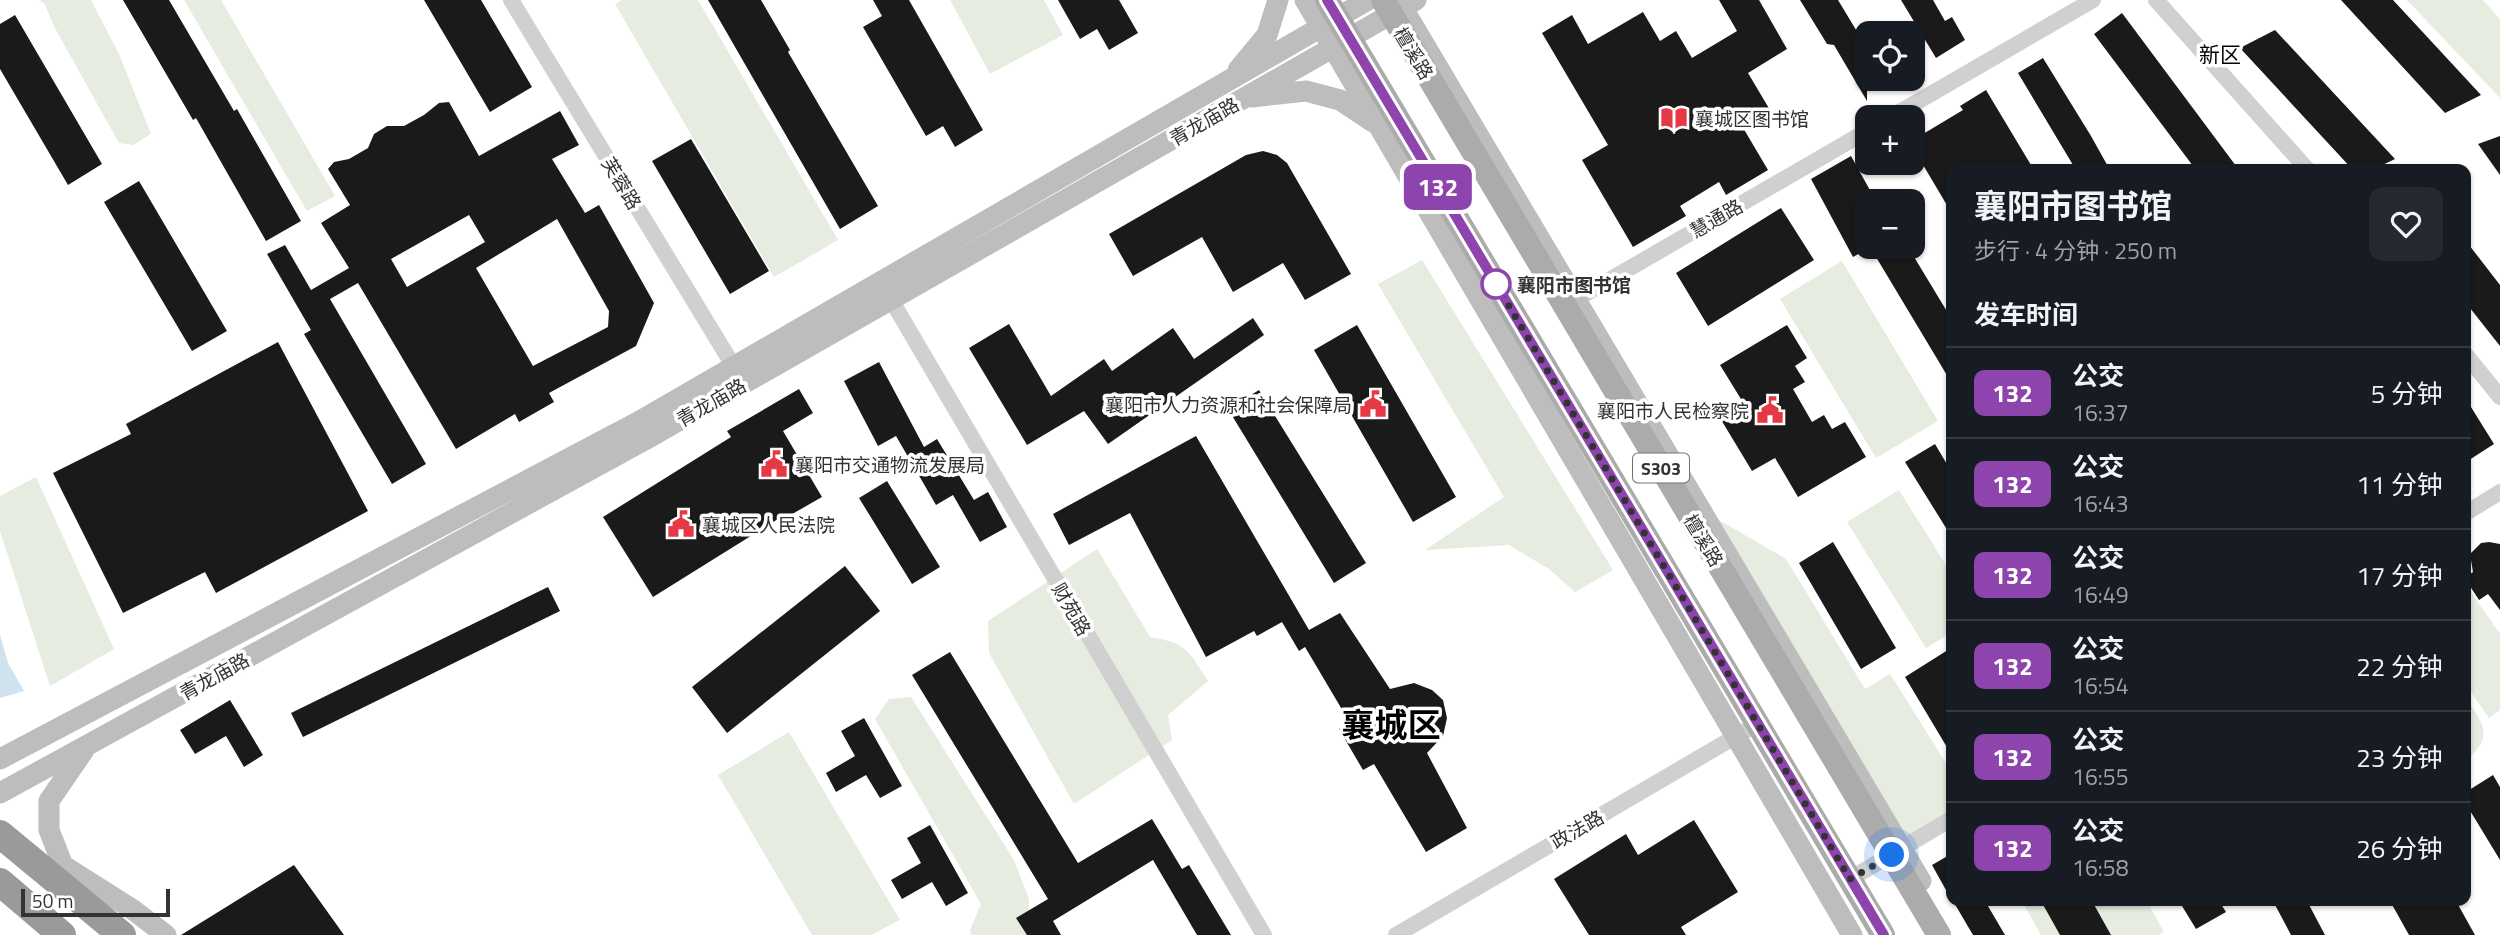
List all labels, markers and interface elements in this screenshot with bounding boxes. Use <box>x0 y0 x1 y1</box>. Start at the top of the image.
street label: 檀溪路 <box>1387 21 1441 85</box>
map controls <box>1855 21 1925 259</box>
button: locate <box>1855 21 1925 91</box>
district label: 新区 <box>2199 38 2241 70</box>
street label: 青龙庙路 <box>1164 89 1244 153</box>
library icon: 襄城区图书馆 <box>1659 103 1689 133</box>
place label: 襄城区图书馆 <box>1695 104 1809 133</box>
button: + <box>1855 105 1925 175</box>
street label: 芙蓉路 <box>595 151 649 215</box>
line badge: 132 <box>1398 164 1478 210</box>
text: 132 <box>1418 169 1458 205</box>
text: 襄阳市图书馆 <box>1974 181 2172 231</box>
button: heart <box>2369 187 2443 261</box>
button: − <box>1855 189 1925 259</box>
street label: 慧通路 <box>1684 191 1748 245</box>
text: 步行 · 4 分钟 · 250 m <box>1974 233 2177 268</box>
marker: 襄阳市图书馆 <box>1481 269 1511 299</box>
place label: 襄阳市图书馆 <box>1517 270 1631 299</box>
text: 发车时间 <box>1974 295 2078 334</box>
text: 公交 <box>2072 356 2124 395</box>
street label: 青龙庙路 <box>671 370 751 434</box>
text: 5 分钟 <box>2371 374 2443 413</box>
text: 132 <box>1992 375 2033 411</box>
public building icon: 襄阳市人力资源和社会保障局 <box>1358 389 1388 419</box>
place label: 襄阳市人力资源和社会保障局 <box>1105 390 1352 419</box>
public building icon: 襄阳市人民检察院 <box>1755 395 1785 425</box>
text: 16:37 <box>2072 395 2129 430</box>
place label: 襄阳市人民检察院 <box>1597 396 1749 425</box>
text: 公交 <box>2072 447 2124 486</box>
public building icon: 襄阳市交通物流发展局 <box>759 449 789 479</box>
place label: 襄阳市交通物流发展局 <box>795 450 985 479</box>
road number: S303 <box>1633 454 1689 482</box>
text: 11 分钟 <box>2356 465 2443 504</box>
text: 132 <box>1992 466 2033 502</box>
text: 16:43 <box>2072 486 2129 521</box>
street label: 檀溪路 <box>1677 508 1731 572</box>
public building icon: 襄城区人民法院 <box>666 509 696 539</box>
place label: 襄城区人民法院 <box>702 510 835 539</box>
text: 公交 <box>2072 538 2124 577</box>
text: 17 分钟 <box>2356 556 2443 595</box>
text: 132 <box>1992 557 2033 593</box>
street label: 财苑路 <box>1045 577 1099 641</box>
text: 16:49 <box>2072 577 2129 612</box>
text: 公交 <box>2072 629 2124 668</box>
street label: 青龙庙路 <box>174 645 254 707</box>
text: 22 分钟 <box>2356 647 2443 686</box>
text: 132 <box>1992 648 2033 684</box>
text: 16:54 <box>2072 668 2129 703</box>
district label: 襄城区 <box>1342 700 1441 750</box>
text: 公交 <box>2072 720 2124 759</box>
text: 23 分钟 <box>2356 738 2443 777</box>
text: 132 <box>1992 739 2033 775</box>
text: 16:55 <box>2072 759 2129 794</box>
street label: 政法路 <box>1545 802 1609 856</box>
text: 公交 <box>2072 811 2124 850</box>
text: 26 分钟 <box>2356 829 2443 868</box>
text: 132 <box>1992 830 2033 866</box>
your location <box>1874 837 1909 872</box>
text: 16:58 <box>2072 850 2129 885</box>
scale bar <box>21 886 170 918</box>
text: 50 m <box>32 886 73 915</box>

